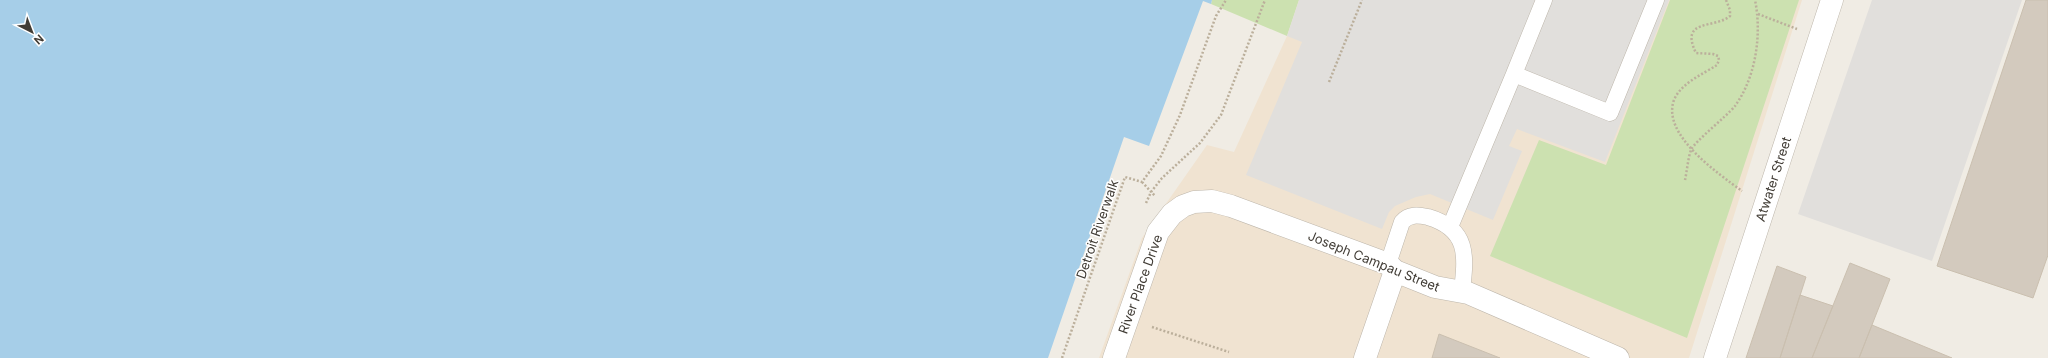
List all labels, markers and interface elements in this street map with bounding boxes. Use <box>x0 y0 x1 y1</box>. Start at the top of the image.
north arrow <box>12 12 52 52</box>
text: N <box>31 31 46 47</box>
street label: Atwater Street <box>1752 135 1794 223</box>
street label: Detroit Riverwalk <box>1072 177 1122 281</box>
street label: Joseph Campau Street <box>1306 227 1442 295</box>
street label: River Place Drive <box>1115 232 1165 336</box>

